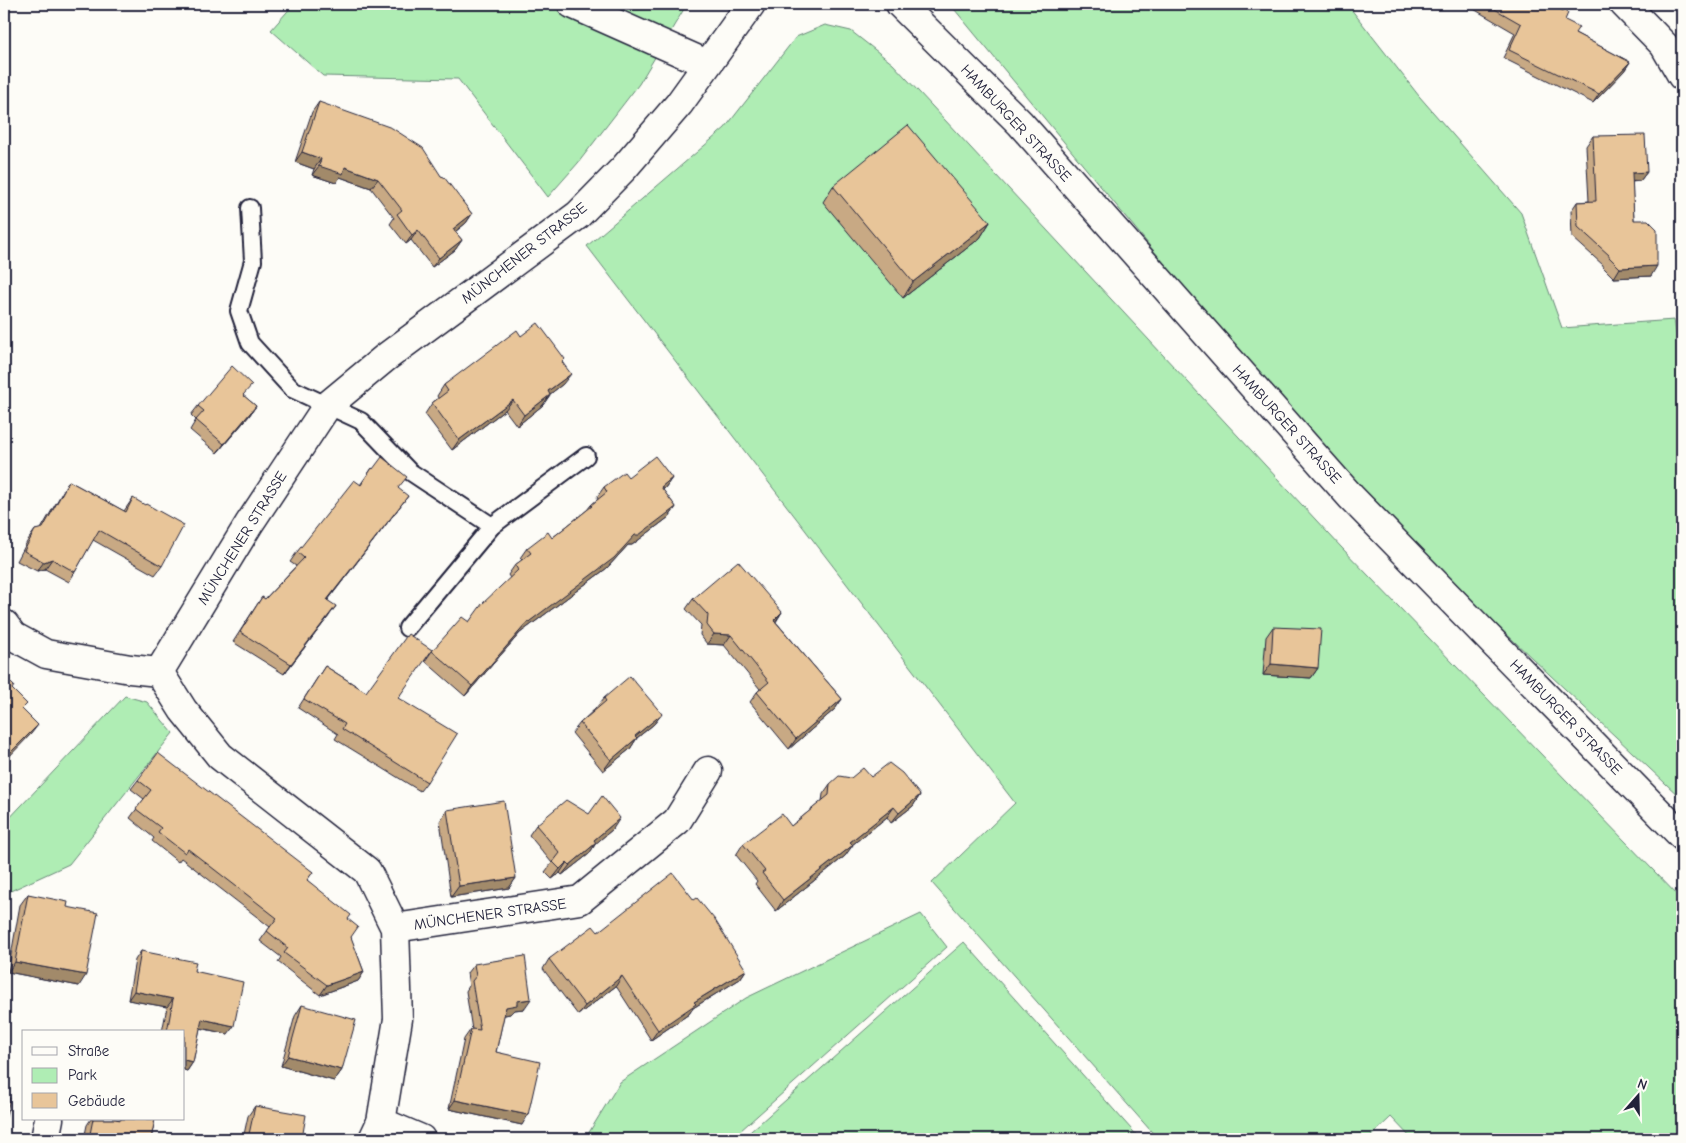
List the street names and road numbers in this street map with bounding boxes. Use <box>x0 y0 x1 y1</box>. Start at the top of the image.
street label: HAMBURGER STRASSE <box>957 61 1075 185</box>
street label: MÜNCHENER STRASSE <box>458 198 590 308</box>
street label: HAMBURGER STRASSE <box>1229 361 1345 487</box>
street label: MÜNCHENER STRASSE <box>194 468 290 608</box>
street label: HAMBURGER STRASSE <box>1506 655 1626 779</box>
street label: MÜNCHENER STRASSE <box>412 894 568 934</box>

